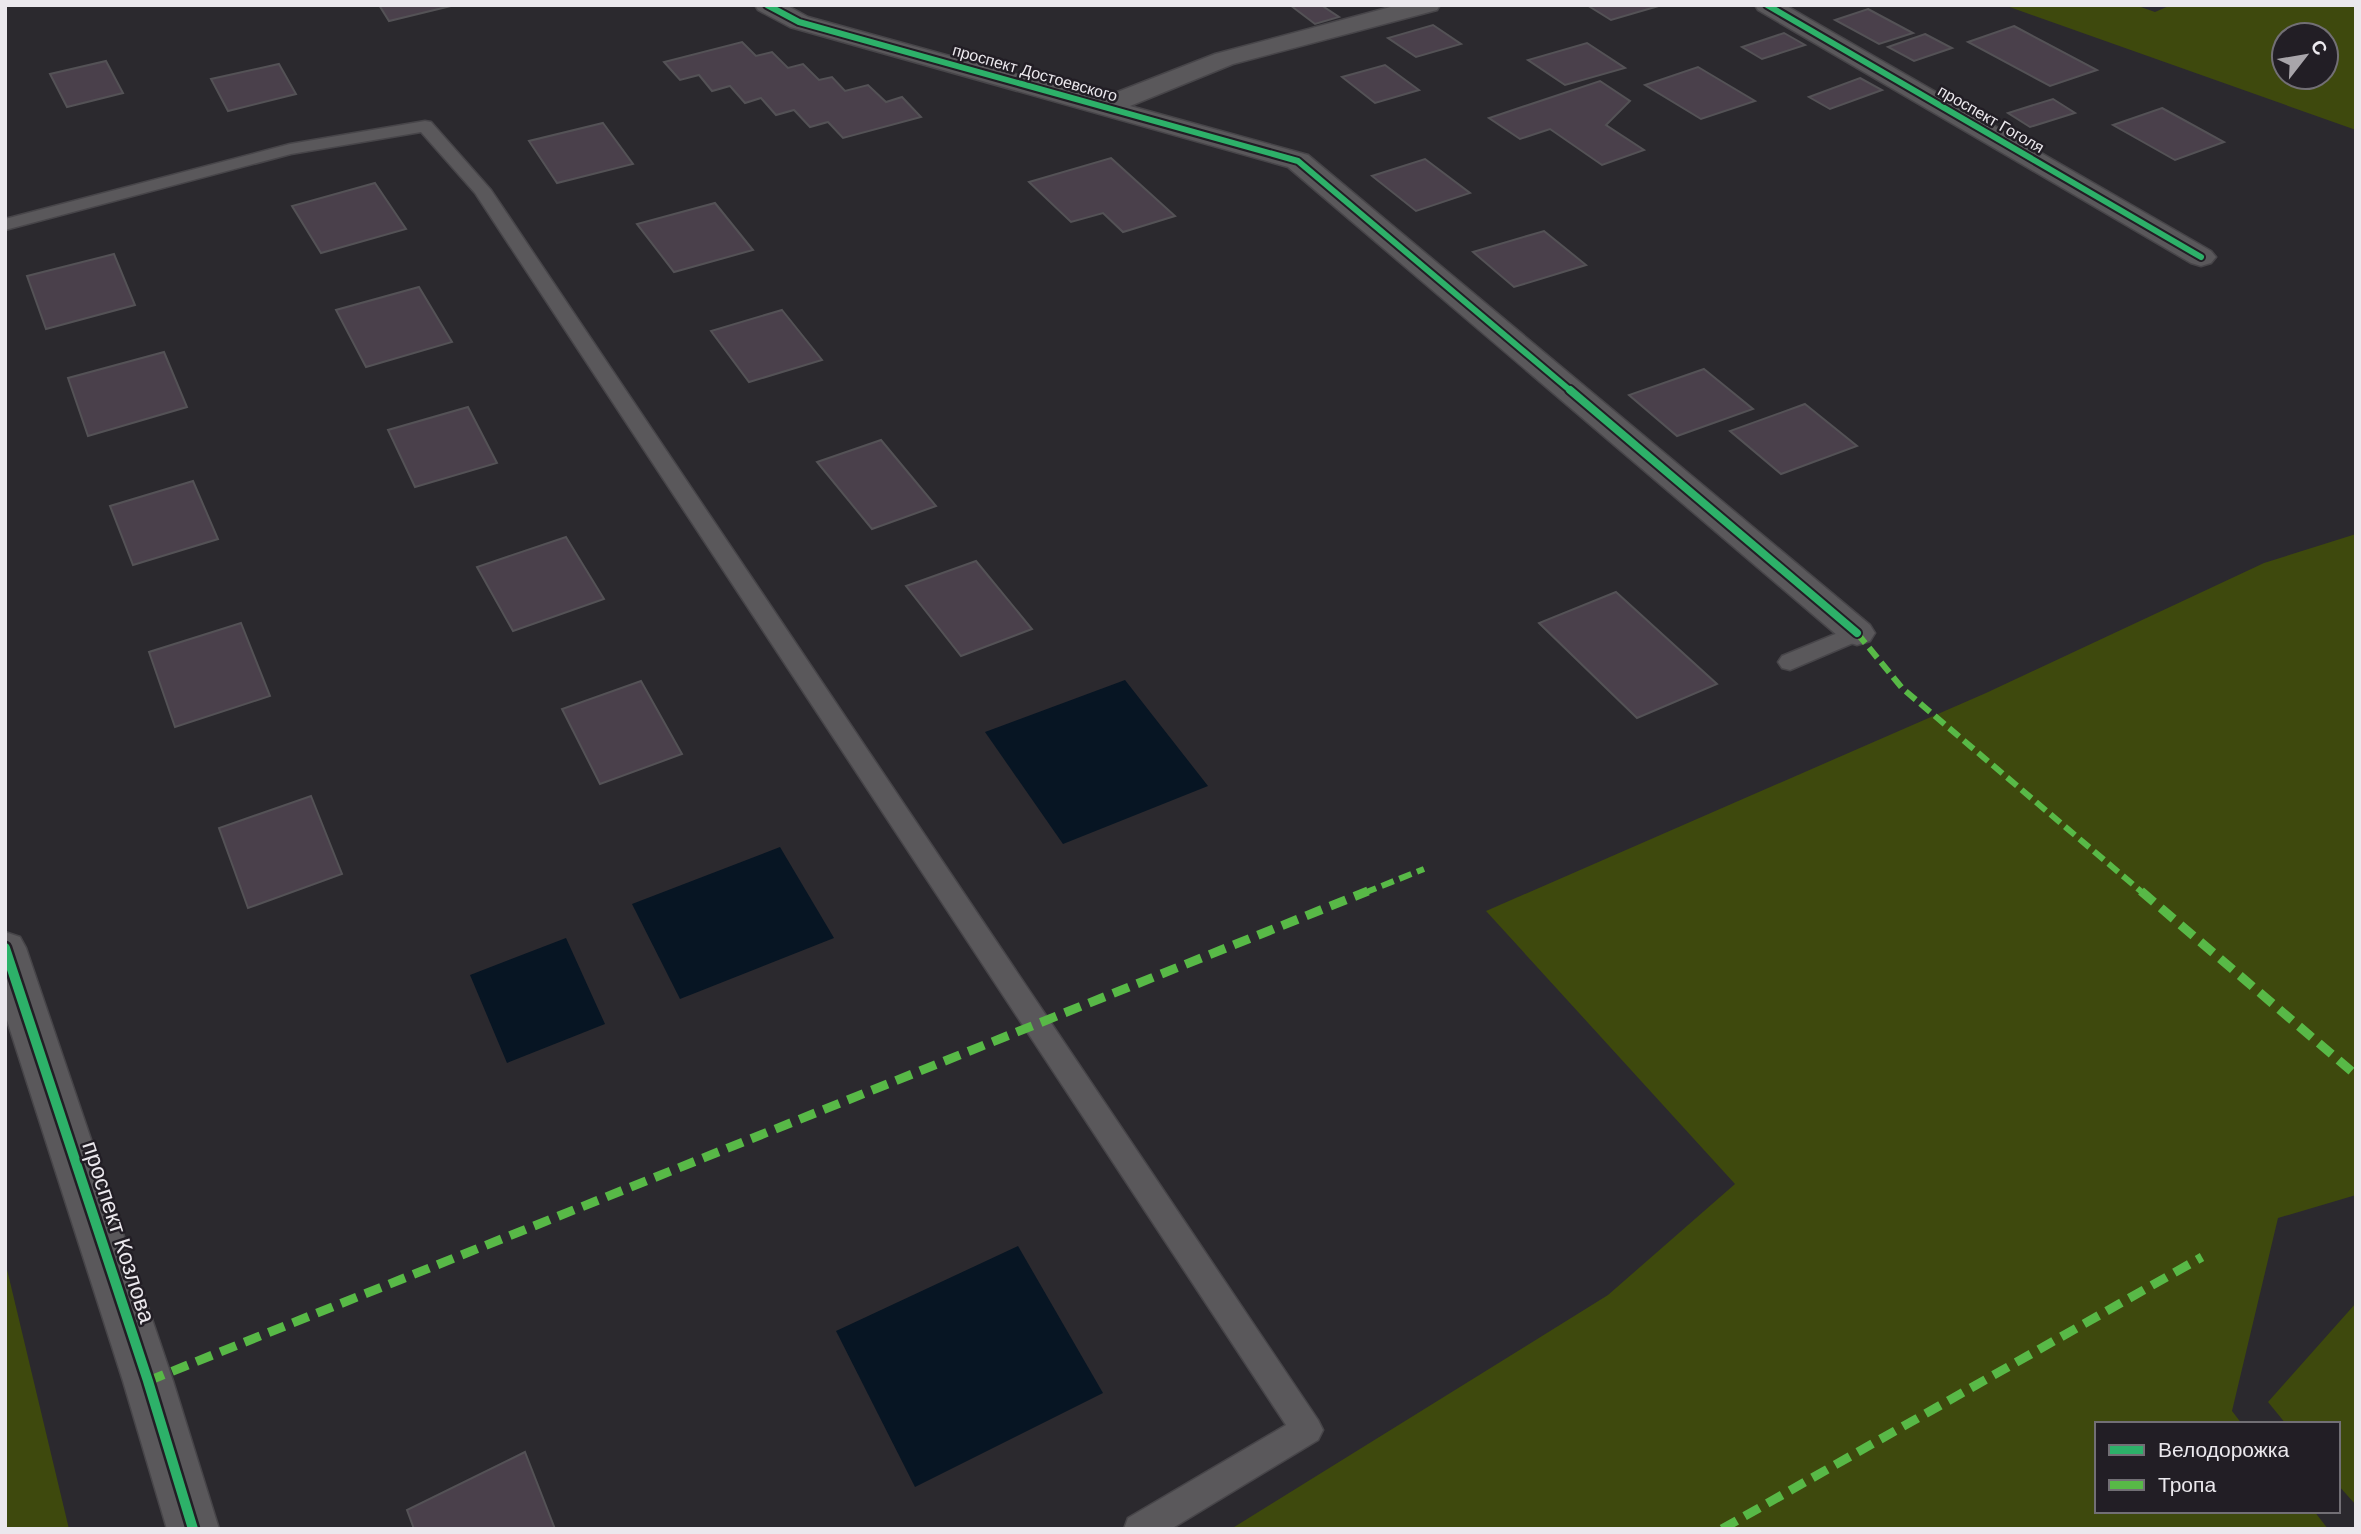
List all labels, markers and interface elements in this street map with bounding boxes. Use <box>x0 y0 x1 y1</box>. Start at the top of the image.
north arrow <box>2270 21 2340 91</box>
text: С <box>2307 36 2332 59</box>
street label: проспект Достоевского <box>951 41 1119 105</box>
street label: проспект Гоголя <box>1935 82 2047 156</box>
street label: проспект Козлова <box>77 1138 161 1326</box>
legend <box>2095 1422 2340 1513</box>
text: Велодорожка <box>2158 1438 2289 1461</box>
text: Тропа <box>2158 1473 2216 1496</box>

